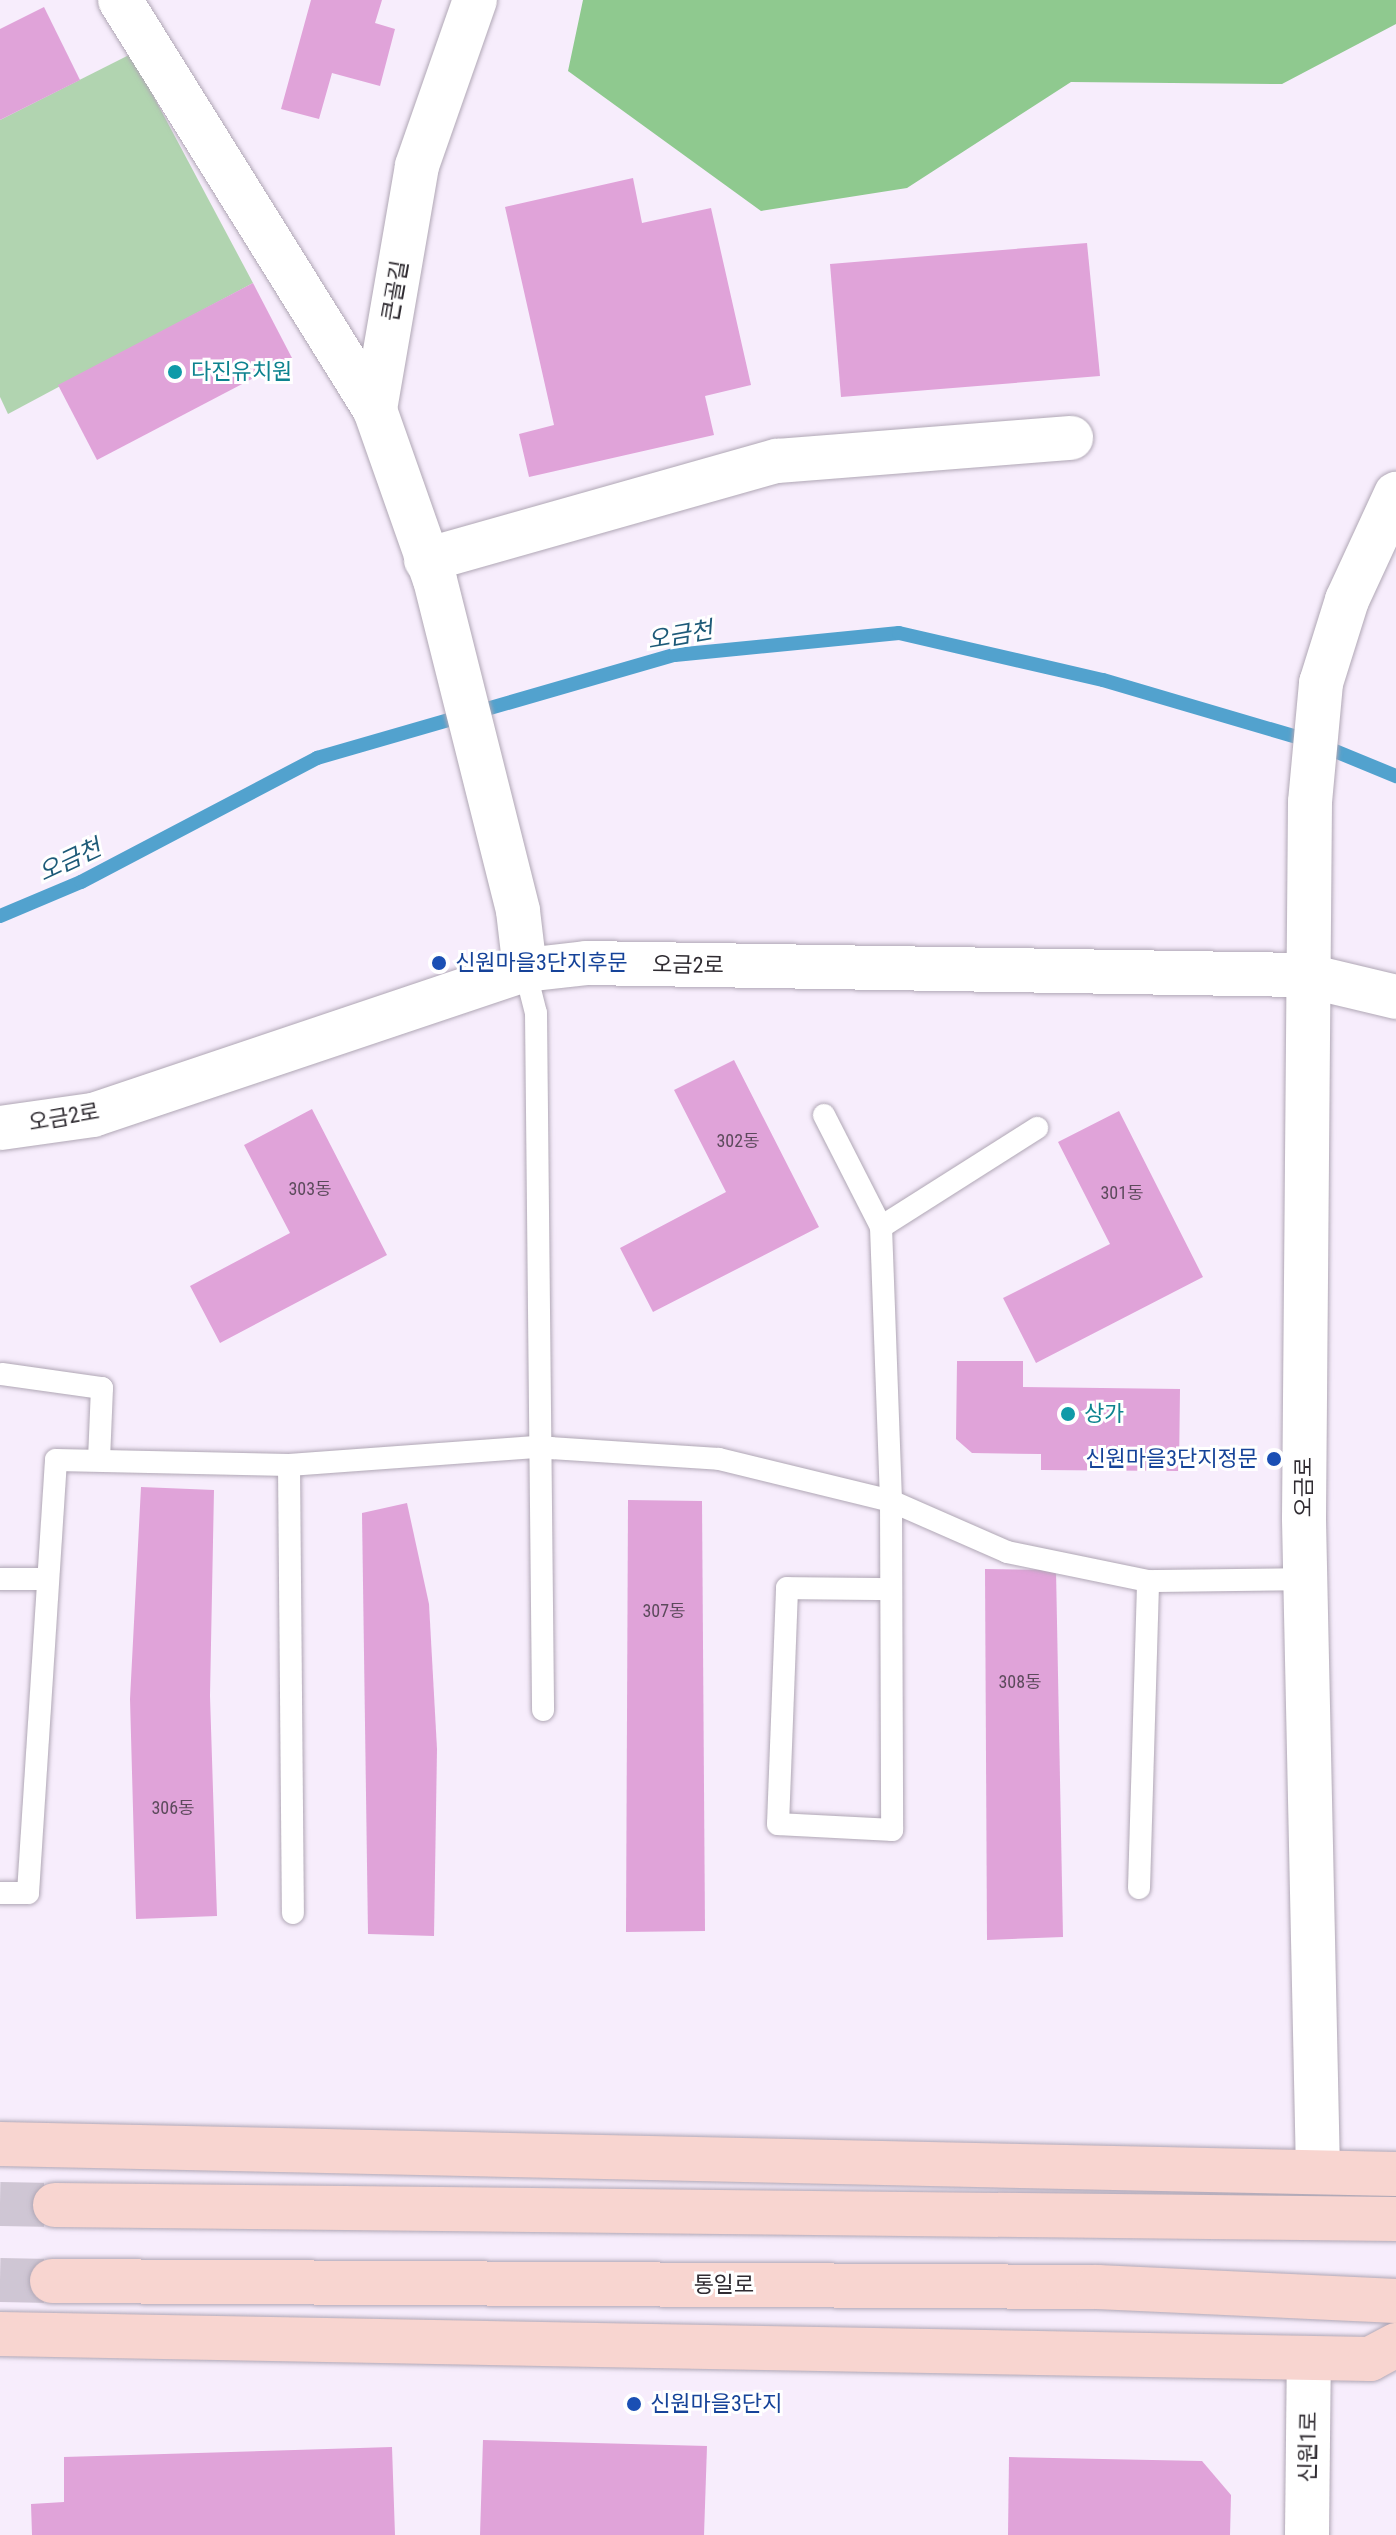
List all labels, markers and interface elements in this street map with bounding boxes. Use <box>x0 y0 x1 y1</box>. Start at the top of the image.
street label: 큰골길 <box>377 259 413 323</box>
place label: 다진유치원 <box>191 359 292 385</box>
marker: 다진유치원 <box>166 363 184 381</box>
water label: 오금천 <box>645 616 715 656</box>
water label: 오금천 <box>34 834 106 888</box>
place label: 신원마을3단지후문 <box>455 950 628 976</box>
street label: 오금2로 <box>652 951 724 979</box>
marker: 신원마을3단지후문 <box>430 954 448 972</box>
street label: 오금2로 <box>26 1098 102 1136</box>
house number: 302동 <box>716 1130 760 1152</box>
house number: 303동 <box>288 1178 332 1200</box>
house number: 301동 <box>1100 1182 1144 1204</box>
place label: 상가 <box>1084 1401 1124 1427</box>
marker: 상가 <box>1059 1405 1077 1423</box>
place label: 신원마을3단지정문 <box>1085 1446 1258 1472</box>
marker: 신원마을3단지정문 <box>1265 1450 1283 1468</box>
street label: 오금로 <box>1291 1457 1317 1517</box>
house number: 307동 <box>642 1600 686 1622</box>
house number: 308동 <box>998 1671 1042 1693</box>
house number: 306동 <box>151 1797 195 1819</box>
street label: 통일로 <box>694 2272 754 2298</box>
place label: 신원마을3단지 <box>650 2391 782 2417</box>
marker: 신원마을3단지 <box>625 2395 643 2413</box>
street label: 신원1로 <box>1294 2411 1322 2483</box>

